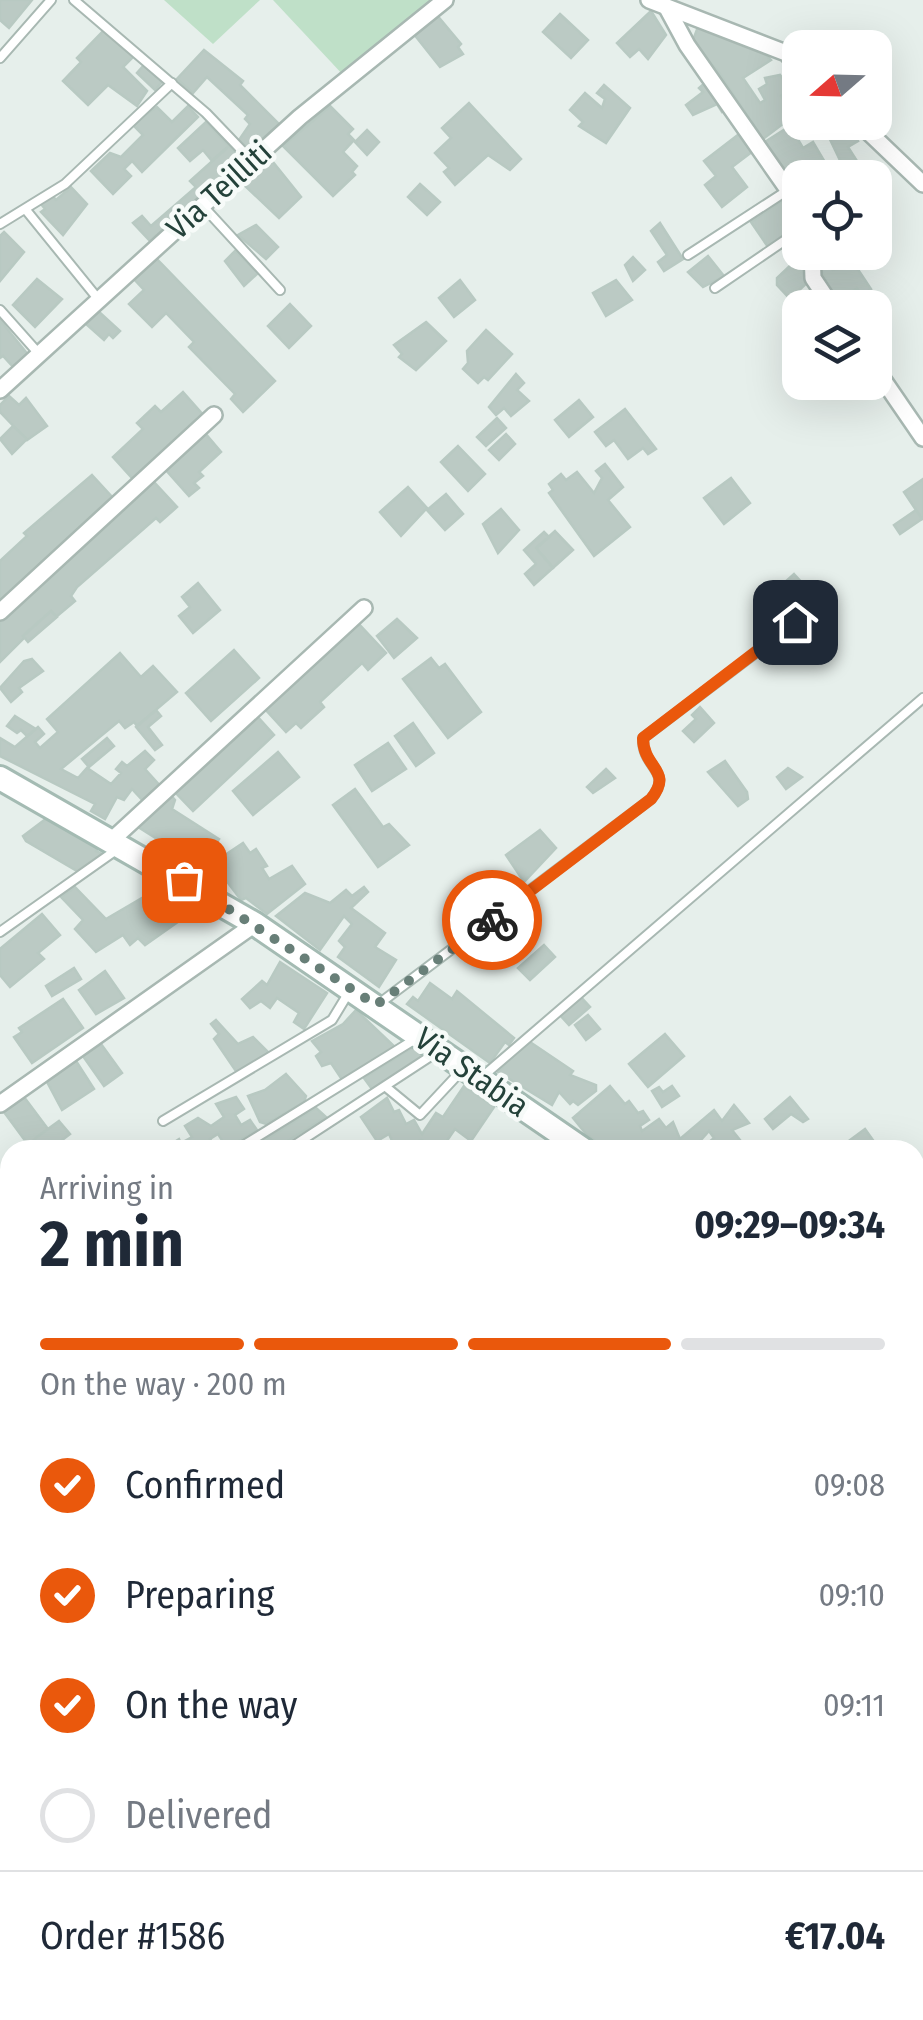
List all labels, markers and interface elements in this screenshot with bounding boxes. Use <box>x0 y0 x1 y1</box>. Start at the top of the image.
north arrow <box>782 30 892 140</box>
map controls <box>782 30 892 400</box>
street label: Via Teilliti <box>159 133 279 247</box>
button: locate <box>782 160 892 270</box>
button: layers <box>782 290 892 400</box>
pin <box>753 580 838 665</box>
icon: home <box>768 595 823 650</box>
pin <box>142 838 227 923</box>
icon: bag <box>157 853 212 908</box>
courier <box>442 870 542 970</box>
icon: bike <box>465 893 520 948</box>
street label: Via Stabia <box>408 1019 536 1125</box>
text: Arriving in <box>40 1169 174 1207</box>
text: 09:29–09:34 <box>694 1202 885 1248</box>
text: 2 min <box>40 1205 184 1283</box>
text: On the way · 200 m <box>40 1365 287 1403</box>
icon: check <box>40 1458 95 1513</box>
text: Confirmed <box>125 1462 285 1508</box>
text: 09:08 <box>814 1466 885 1504</box>
icon: check <box>40 1568 95 1623</box>
text: Preparing <box>125 1572 274 1618</box>
text: 09:10 <box>818 1576 885 1614</box>
icon: check <box>40 1678 95 1733</box>
text: On the way <box>125 1682 297 1728</box>
text: 09:11 <box>823 1686 885 1724</box>
text: Delivered <box>125 1792 272 1838</box>
text: Order #1586 <box>40 1913 225 1959</box>
text: €17.04 <box>785 1913 885 1959</box>

